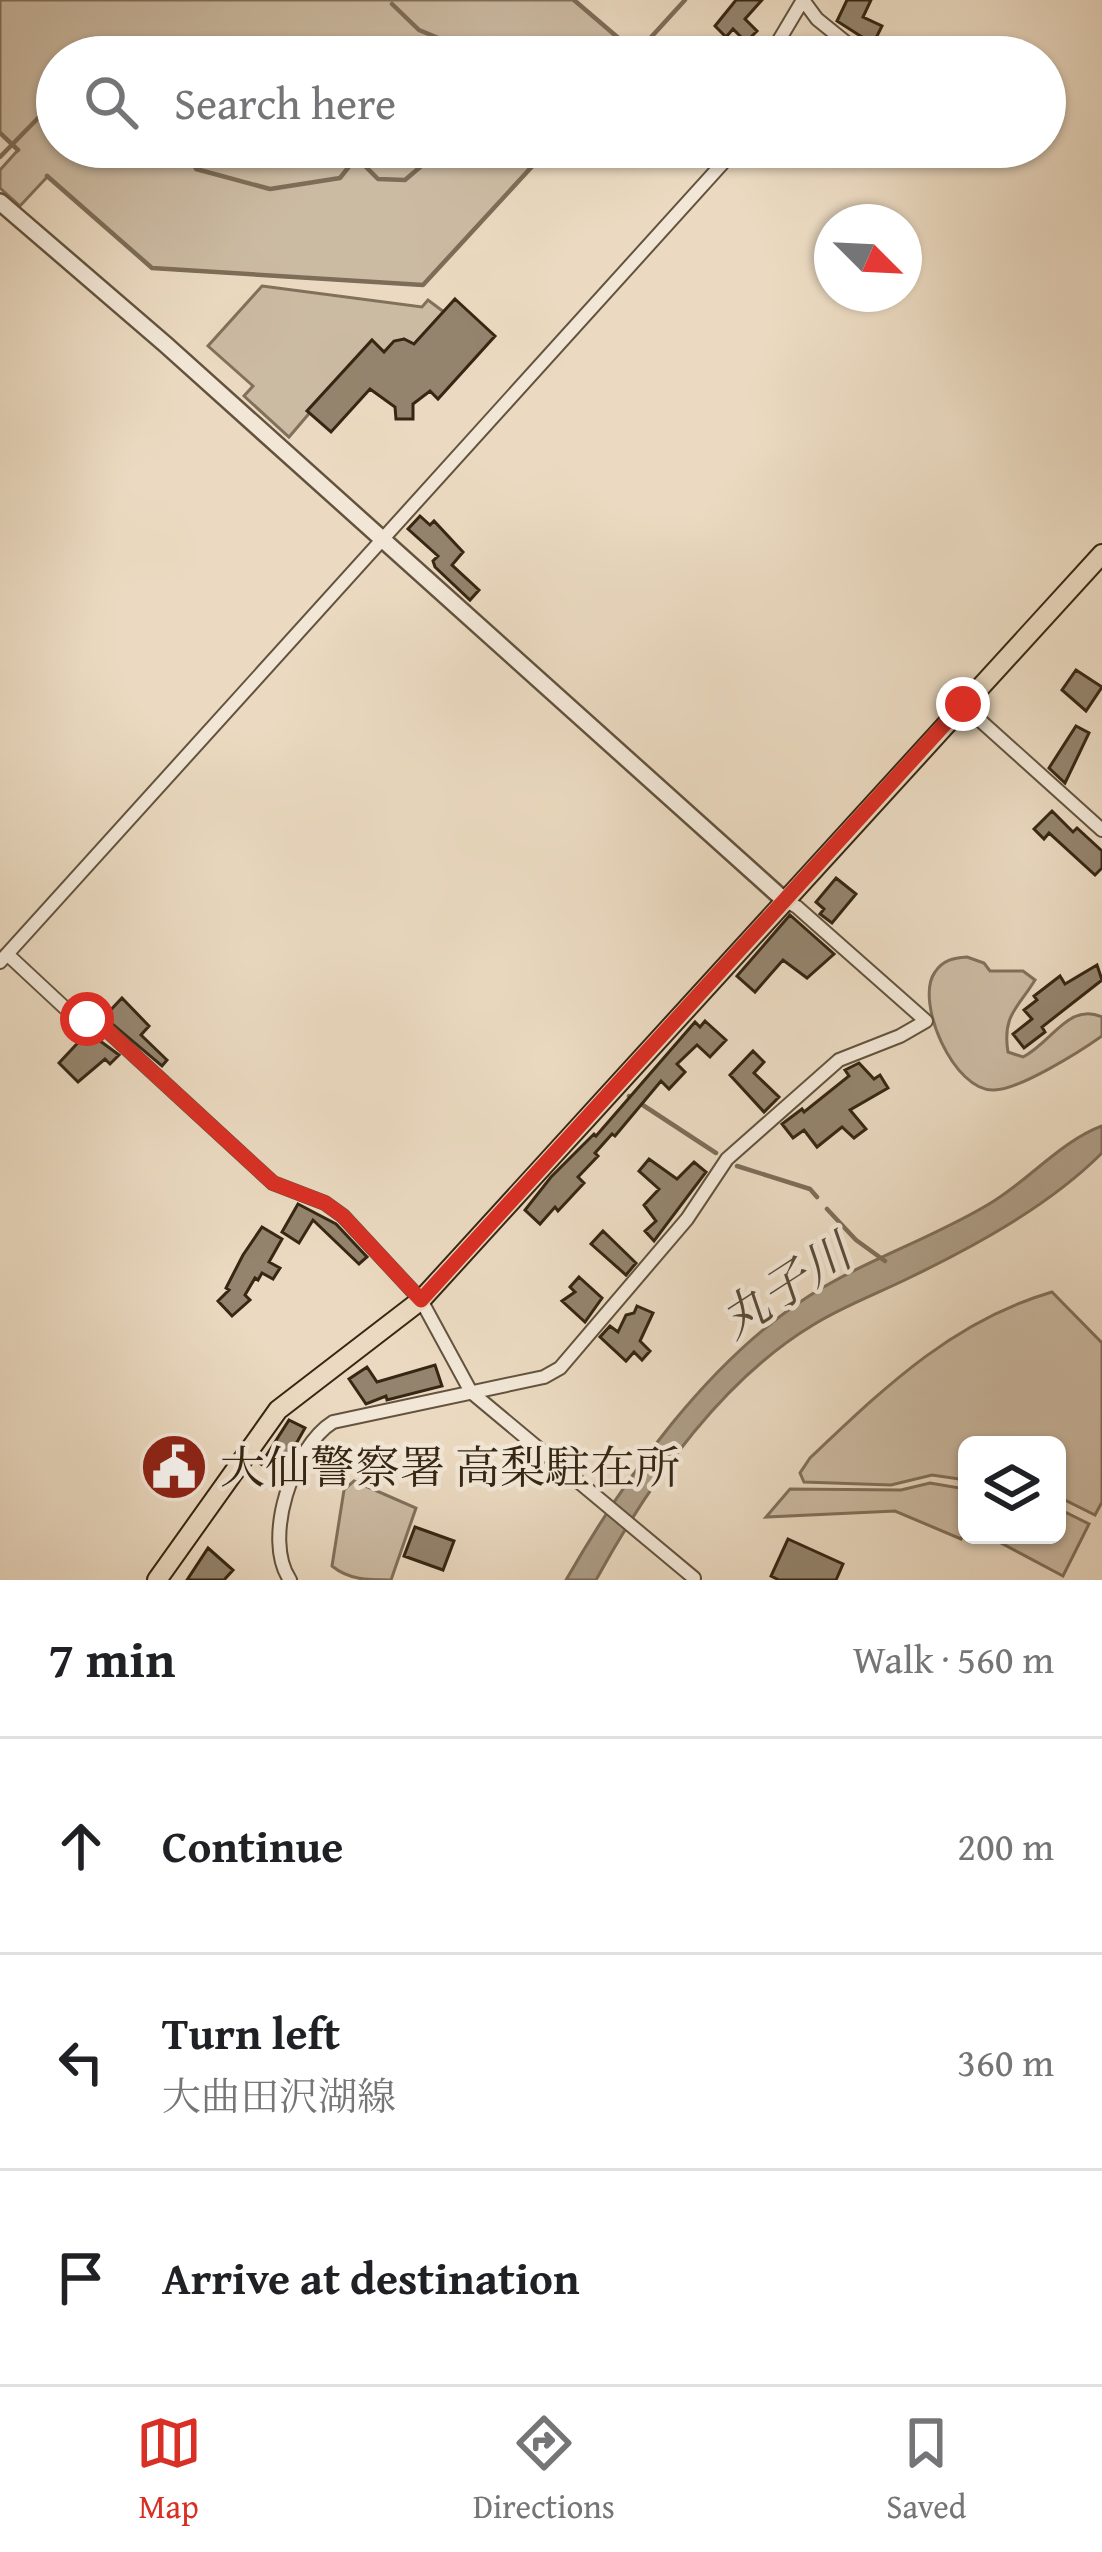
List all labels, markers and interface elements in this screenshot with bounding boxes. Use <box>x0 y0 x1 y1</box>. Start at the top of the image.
search box <box>36 36 1066 168</box>
icon: search <box>78 69 144 135</box>
text: Search here <box>174 70 396 135</box>
north arrow <box>814 204 922 312</box>
route end <box>936 677 990 731</box>
route start <box>60 992 114 1046</box>
water label: 丸子川 <box>705 1214 869 1355</box>
public building icon: 大仙警察署 高梨駐在所 <box>139 1432 209 1502</box>
place label: 大仙警察署 高梨駐在所 <box>220 1434 680 1499</box>
map controls <box>958 1436 1066 1544</box>
button: layers <box>958 1436 1066 1544</box>
text: 7 min <box>48 1621 175 1696</box>
text: Walk · 560 m <box>853 1630 1054 1687</box>
icon: ahead <box>48 1813 114 1879</box>
text: Continue <box>162 1813 343 1878</box>
text: 200 m <box>957 1817 1054 1874</box>
text: Turn left <box>162 2000 340 2065</box>
icon: left <box>48 2029 114 2095</box>
text: 360 m <box>957 2033 1054 2090</box>
text: 大曲田沢湖線 <box>162 2067 396 2124</box>
icon: arrive <box>48 2245 114 2311</box>
text: Arrive at destination <box>162 2245 580 2310</box>
tab: Map <box>136 2410 202 2530</box>
tab: Directions <box>473 2410 615 2530</box>
tab: Saved <box>886 2410 966 2530</box>

